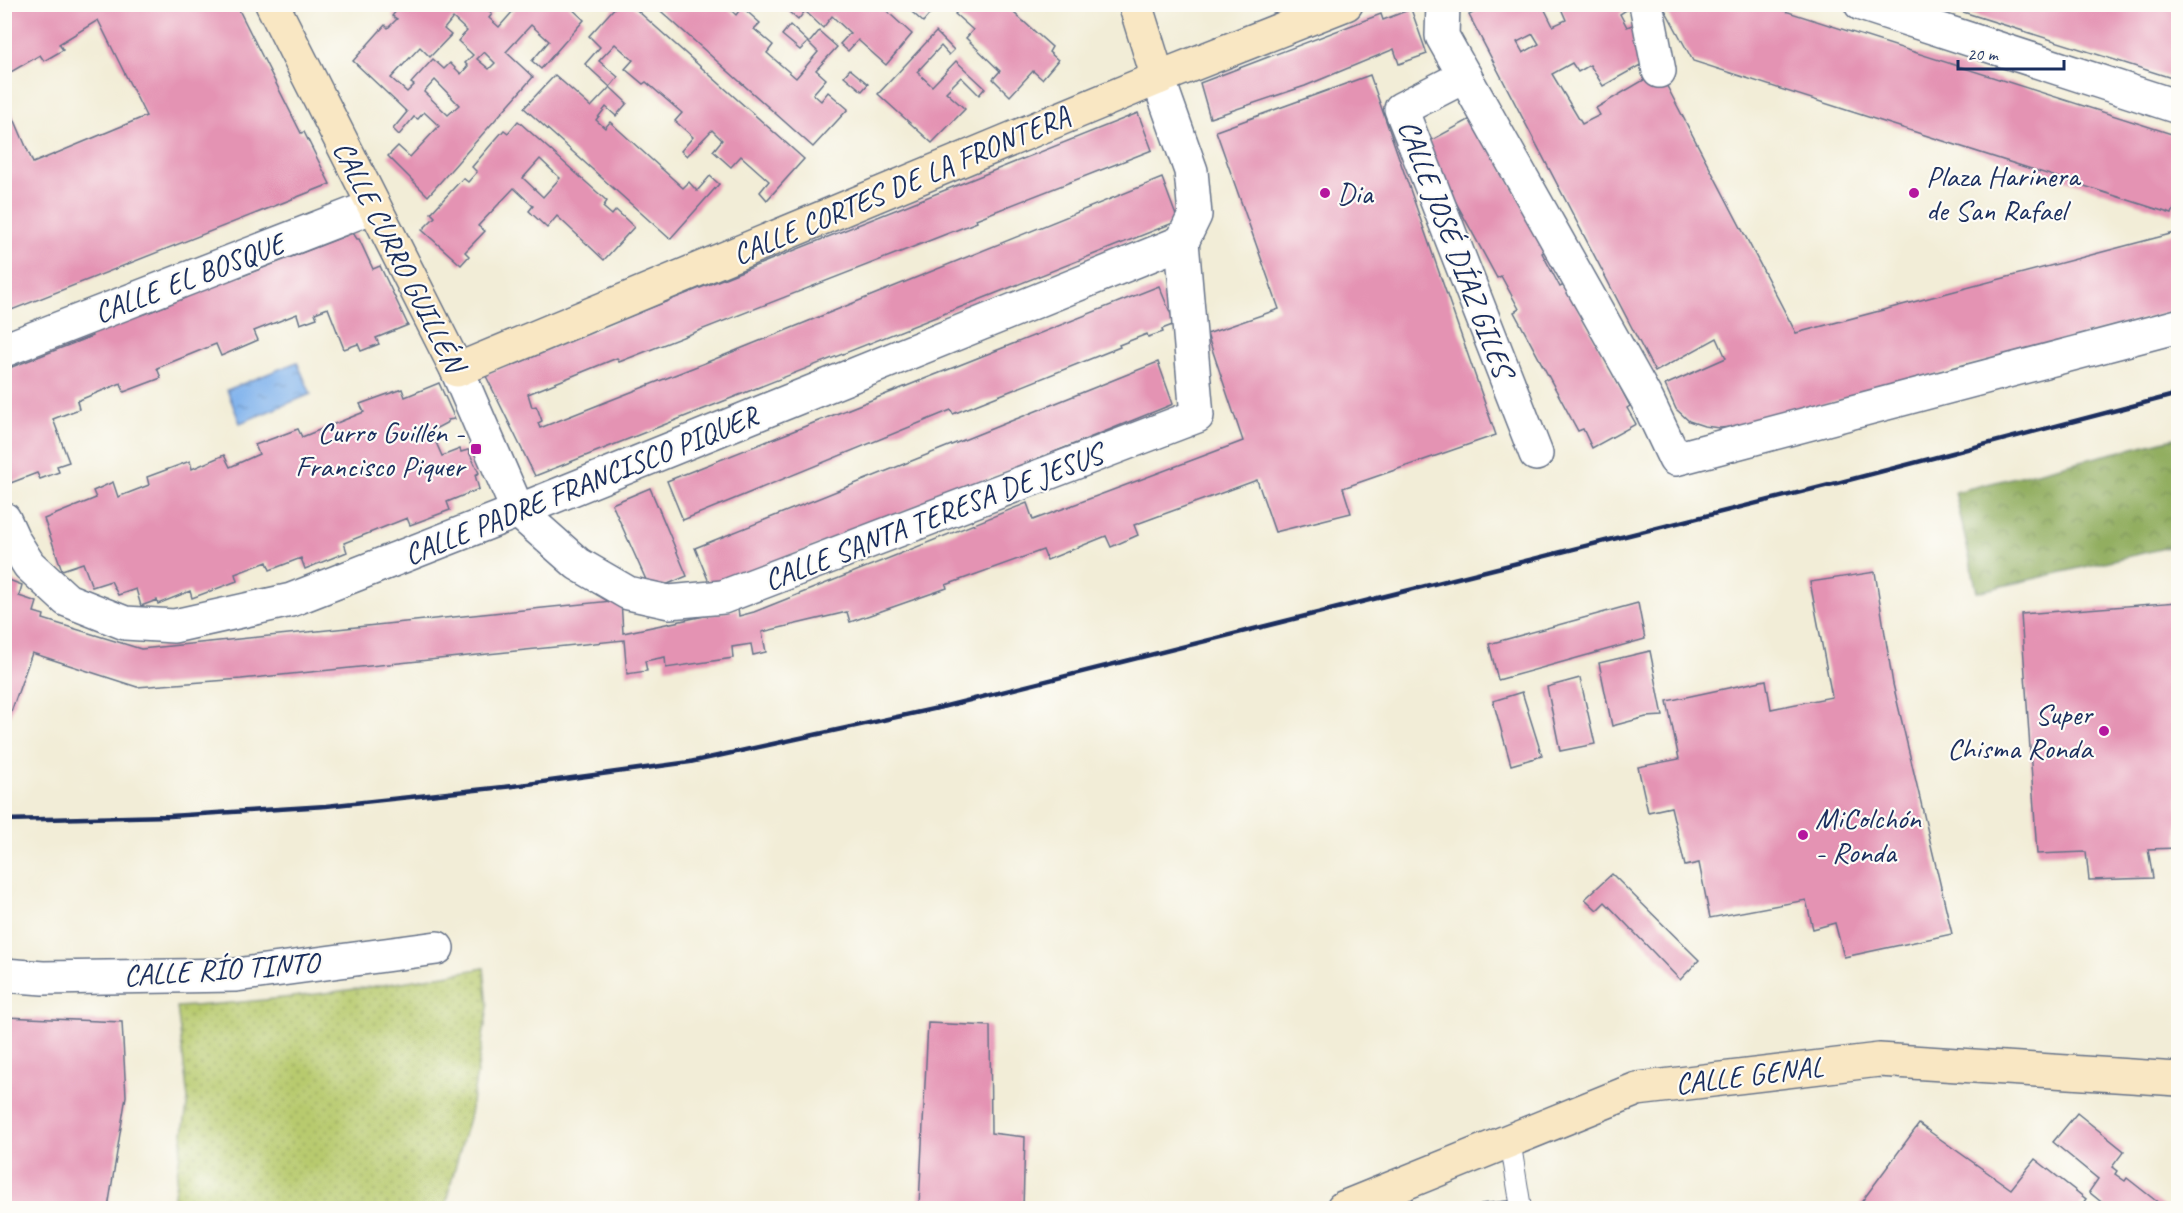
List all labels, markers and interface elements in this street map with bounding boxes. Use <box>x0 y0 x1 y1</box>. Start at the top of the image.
scale bar <box>1958 33 2064 71</box>
text: 20 m <box>1967 43 2000 65</box>
street label: CALLE CORTES DE LA FRONTERA <box>727 96 1076 273</box>
street label: CALLE JOSÉ DÍAZ GILES <box>1390 114 1524 387</box>
street label: CALLE CURRO GUILLÉN <box>324 134 476 382</box>
place label: Plaza Harinera de San Rafael <box>1926 157 2082 229</box>
place label: Dia <box>1337 174 1374 212</box>
marker: Dia <box>1318 186 1332 200</box>
marker: Plaza Harinera de San Rafael <box>1907 186 1921 200</box>
street label: CALLE EL BOSQUE <box>89 223 293 332</box>
street label: CALLE PADRE FRANCISCO PIQUER <box>398 396 765 573</box>
place label: Curro Guillén - Francisco Piquer <box>295 413 467 485</box>
street label: CALLE SANTA TERESA DE JESUS <box>759 433 1112 599</box>
marker: Curro Guillén - Francisco Piquer <box>469 442 483 456</box>
place label: Super Chisma Ronda <box>1947 695 2094 767</box>
marker: Super Chisma Ronda <box>2097 724 2111 738</box>
place label: MiColchón - Ronda <box>1815 799 1922 871</box>
marker: MiColchón - Ronda <box>1796 828 1810 842</box>
street label: CALLE RÍO TINTO <box>122 943 323 995</box>
street label: CALLE GENAL <box>1673 1047 1826 1103</box>

